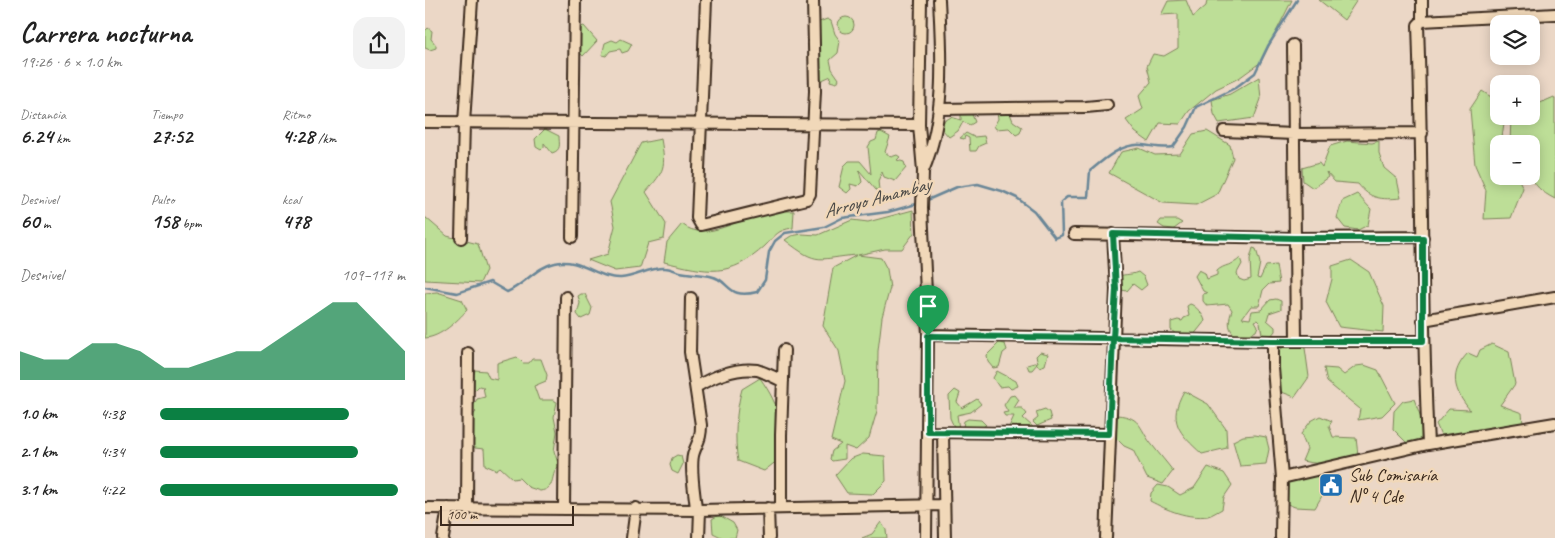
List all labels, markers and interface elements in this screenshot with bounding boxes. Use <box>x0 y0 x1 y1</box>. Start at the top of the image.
text: Carrera nocturna <box>20 15 191 50</box>
map controls <box>1490 15 1540 185</box>
button: layers <box>1490 15 1540 65</box>
button: share <box>353 17 405 69</box>
text: 19:26 · 6 × 1.0 km <box>20 52 122 72</box>
button: + <box>1490 75 1540 125</box>
text: Distancia <box>20 106 66 123</box>
text: Tiempo <box>151 106 183 123</box>
text: Ritmo <box>282 106 310 123</box>
text: 6.24 <box>20 123 53 149</box>
text: 27:52 <box>151 123 193 149</box>
text: 4:28 <box>282 123 315 149</box>
text: km <box>53 130 70 147</box>
text: /km <box>315 130 336 147</box>
button: − <box>1490 135 1540 185</box>
water label: Arroyo Amambay <box>821 171 937 224</box>
text: Desnivel <box>20 191 58 208</box>
text: Pulso <box>151 191 174 208</box>
text: kcal <box>282 191 301 208</box>
text: 60 <box>20 208 39 234</box>
text: 158 <box>151 208 179 234</box>
text: 478 <box>282 208 310 234</box>
text: m <box>39 215 51 232</box>
text: bpm <box>179 215 202 232</box>
text: Desnivel <box>20 265 63 285</box>
text: 109–117 m <box>342 265 405 285</box>
pin <box>907 285 949 336</box>
icon: arrive <box>914 292 942 320</box>
text: 1.0 km <box>20 404 57 424</box>
text: 4:38 <box>100 404 125 424</box>
text: 2.1 km <box>20 442 57 462</box>
text: 4:34 <box>100 442 125 462</box>
place label: Sub Comisaría N° 4 Cde <box>1349 464 1438 507</box>
public building icon: Sub Comisaría N° 4 Cde <box>1318 472 1344 498</box>
text: 3.1 km <box>20 480 57 500</box>
text: 4:22 <box>100 480 125 500</box>
scale bar <box>440 503 574 526</box>
text: 100 m <box>447 506 477 523</box>

